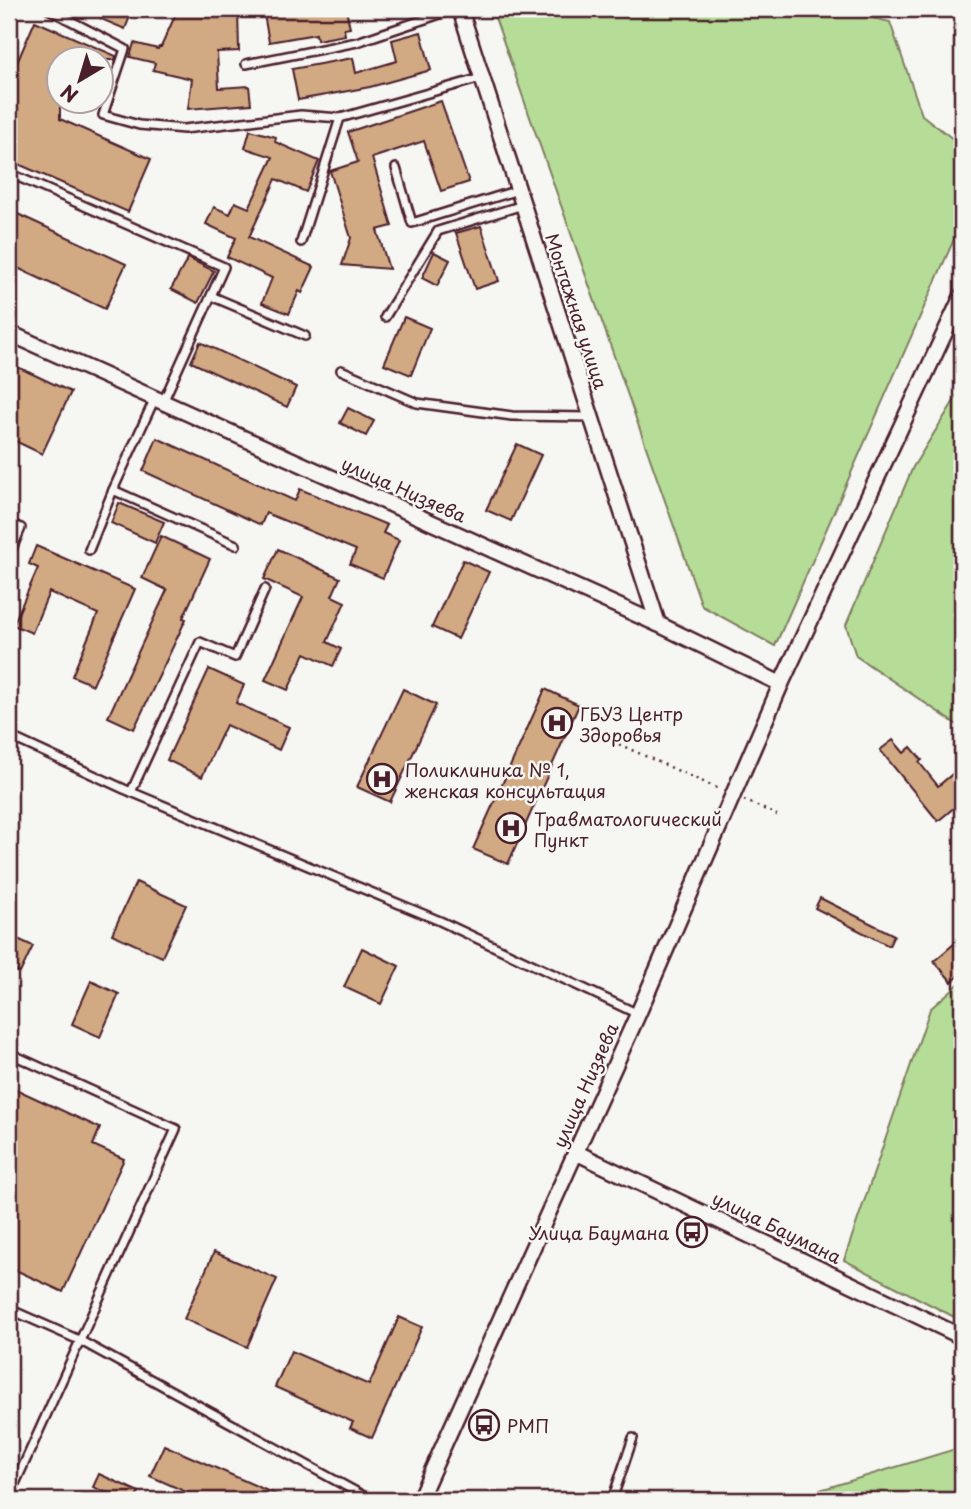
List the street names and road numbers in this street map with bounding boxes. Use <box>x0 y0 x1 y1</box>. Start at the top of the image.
street label: Монтажная улица <box>539 230 615 393</box>
street label: улица Низяева <box>337 449 472 529</box>
street label: улица Низяева <box>545 1017 625 1152</box>
street label: улица Баумана <box>708 1184 847 1270</box>

